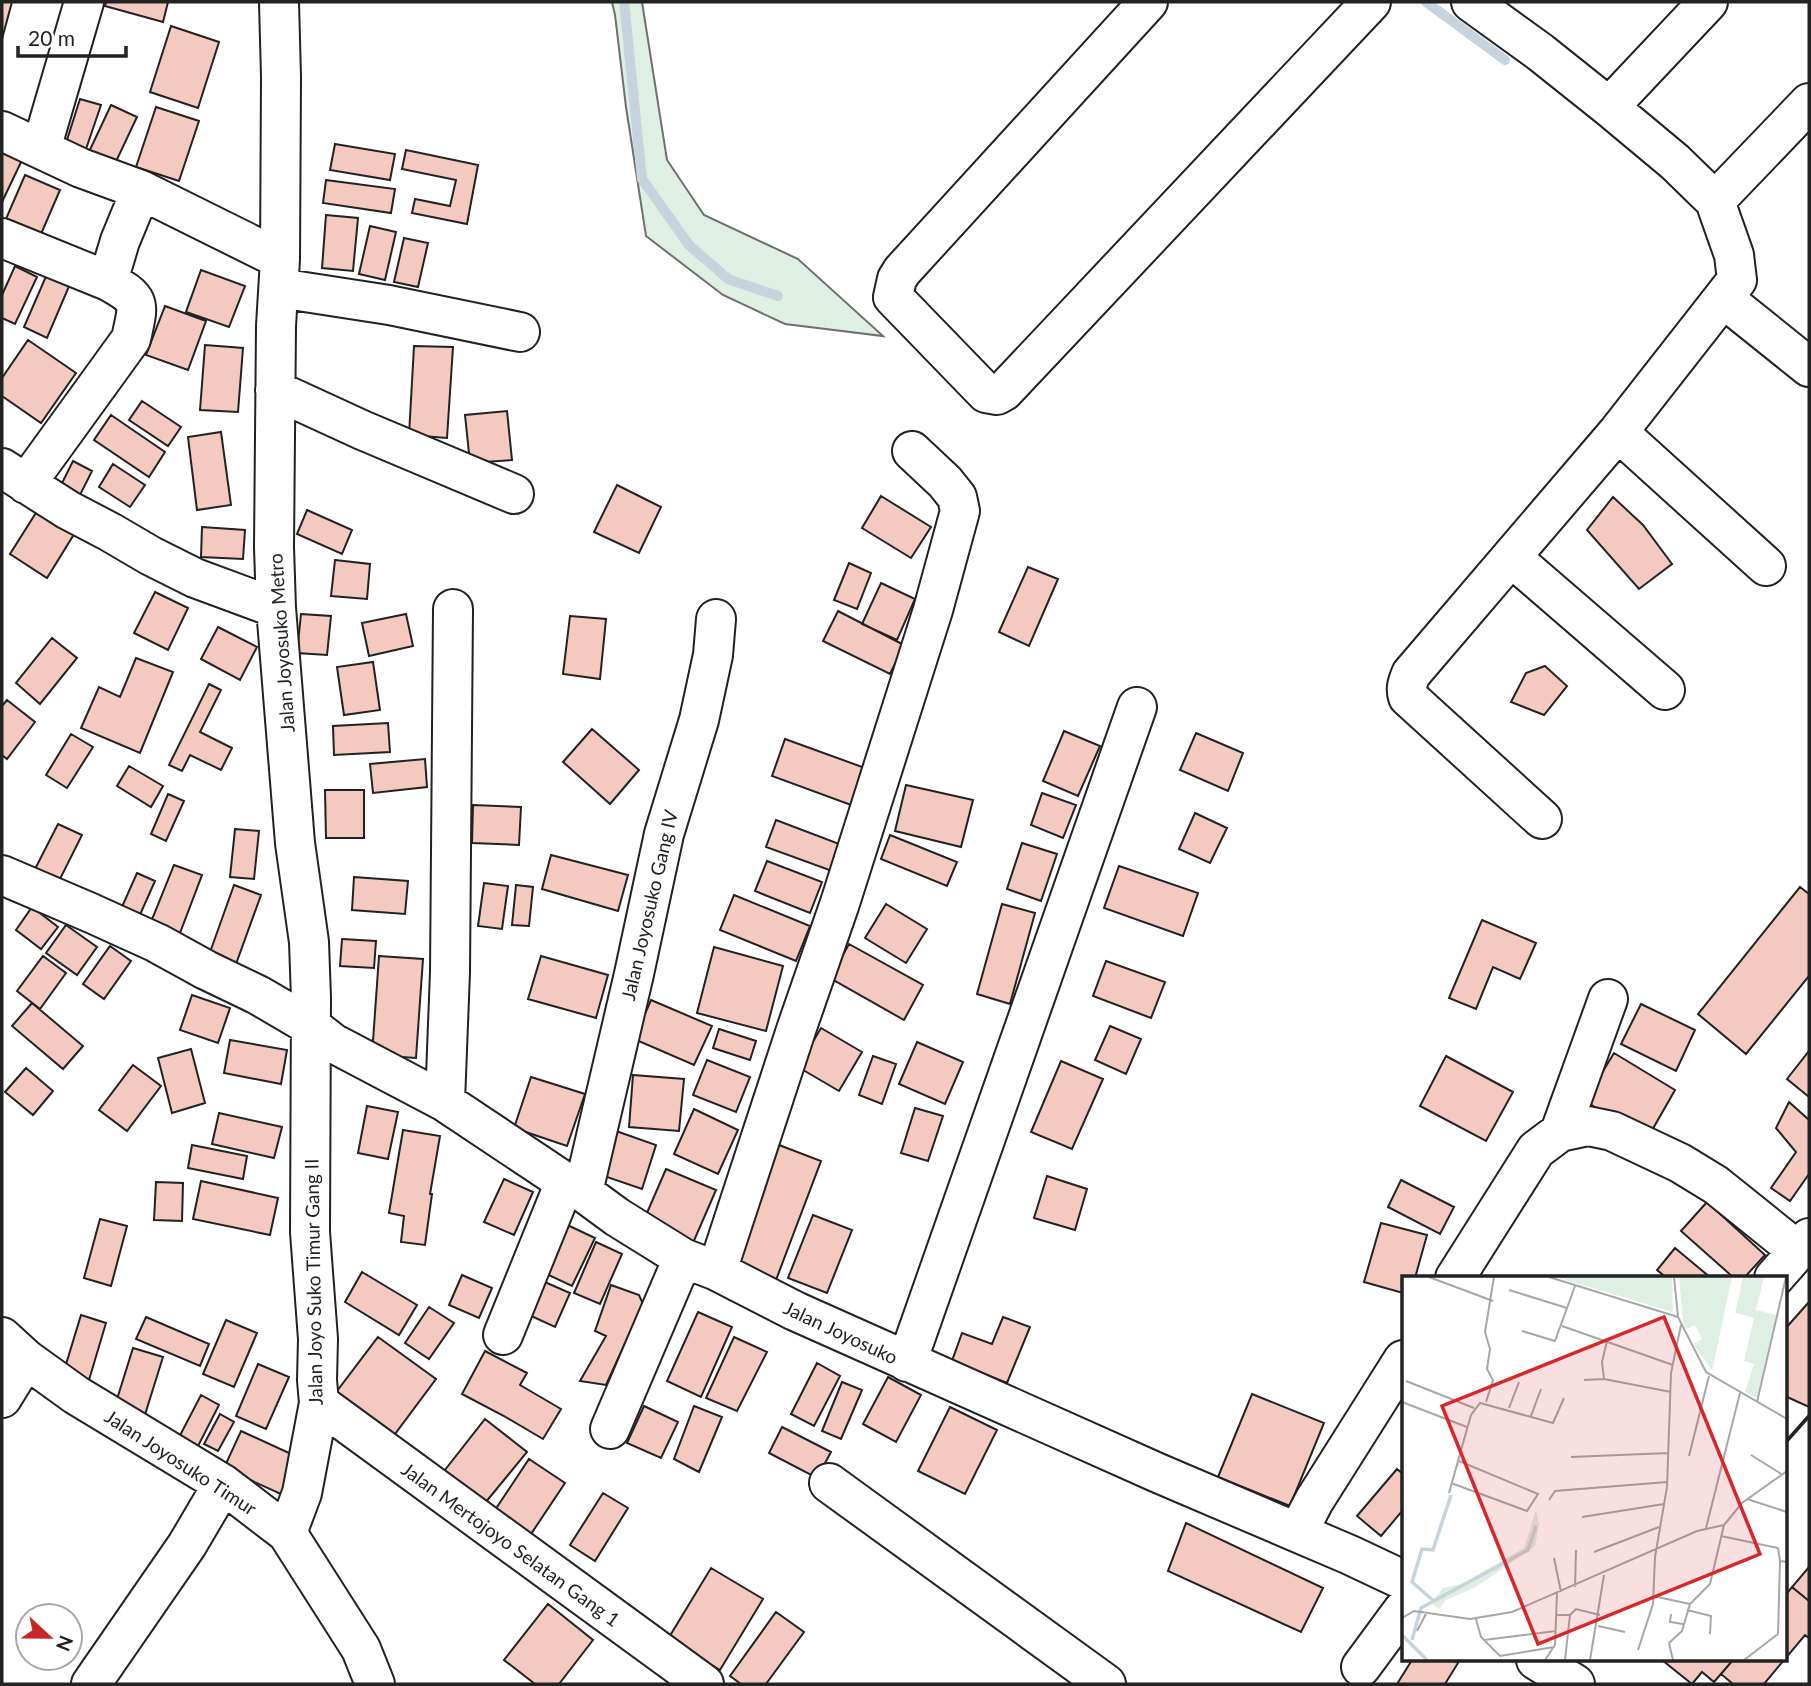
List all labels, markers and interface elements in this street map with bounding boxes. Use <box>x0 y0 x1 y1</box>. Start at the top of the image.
scale bar <box>18 14 126 58</box>
text: 20 m <box>28 25 75 50</box>
street label: Jalan Joyosuko Metro <box>263 553 299 733</box>
street label: Jalan Joyosuko Gang IV <box>616 807 682 1002</box>
street label: Jalan Joyo Suko Timur Gang II <box>299 1158 327 1406</box>
inset map <box>1402 1276 1786 1662</box>
street label: Jalan Joyosuko <box>780 1296 902 1368</box>
street label: Jalan Joyosuko Timur <box>101 1404 261 1520</box>
street label: Jalan Mertojoyo Selatan Gang 1 <box>397 1457 625 1631</box>
north arrow <box>14 1602 84 1672</box>
text: N <box>52 1632 79 1655</box>

